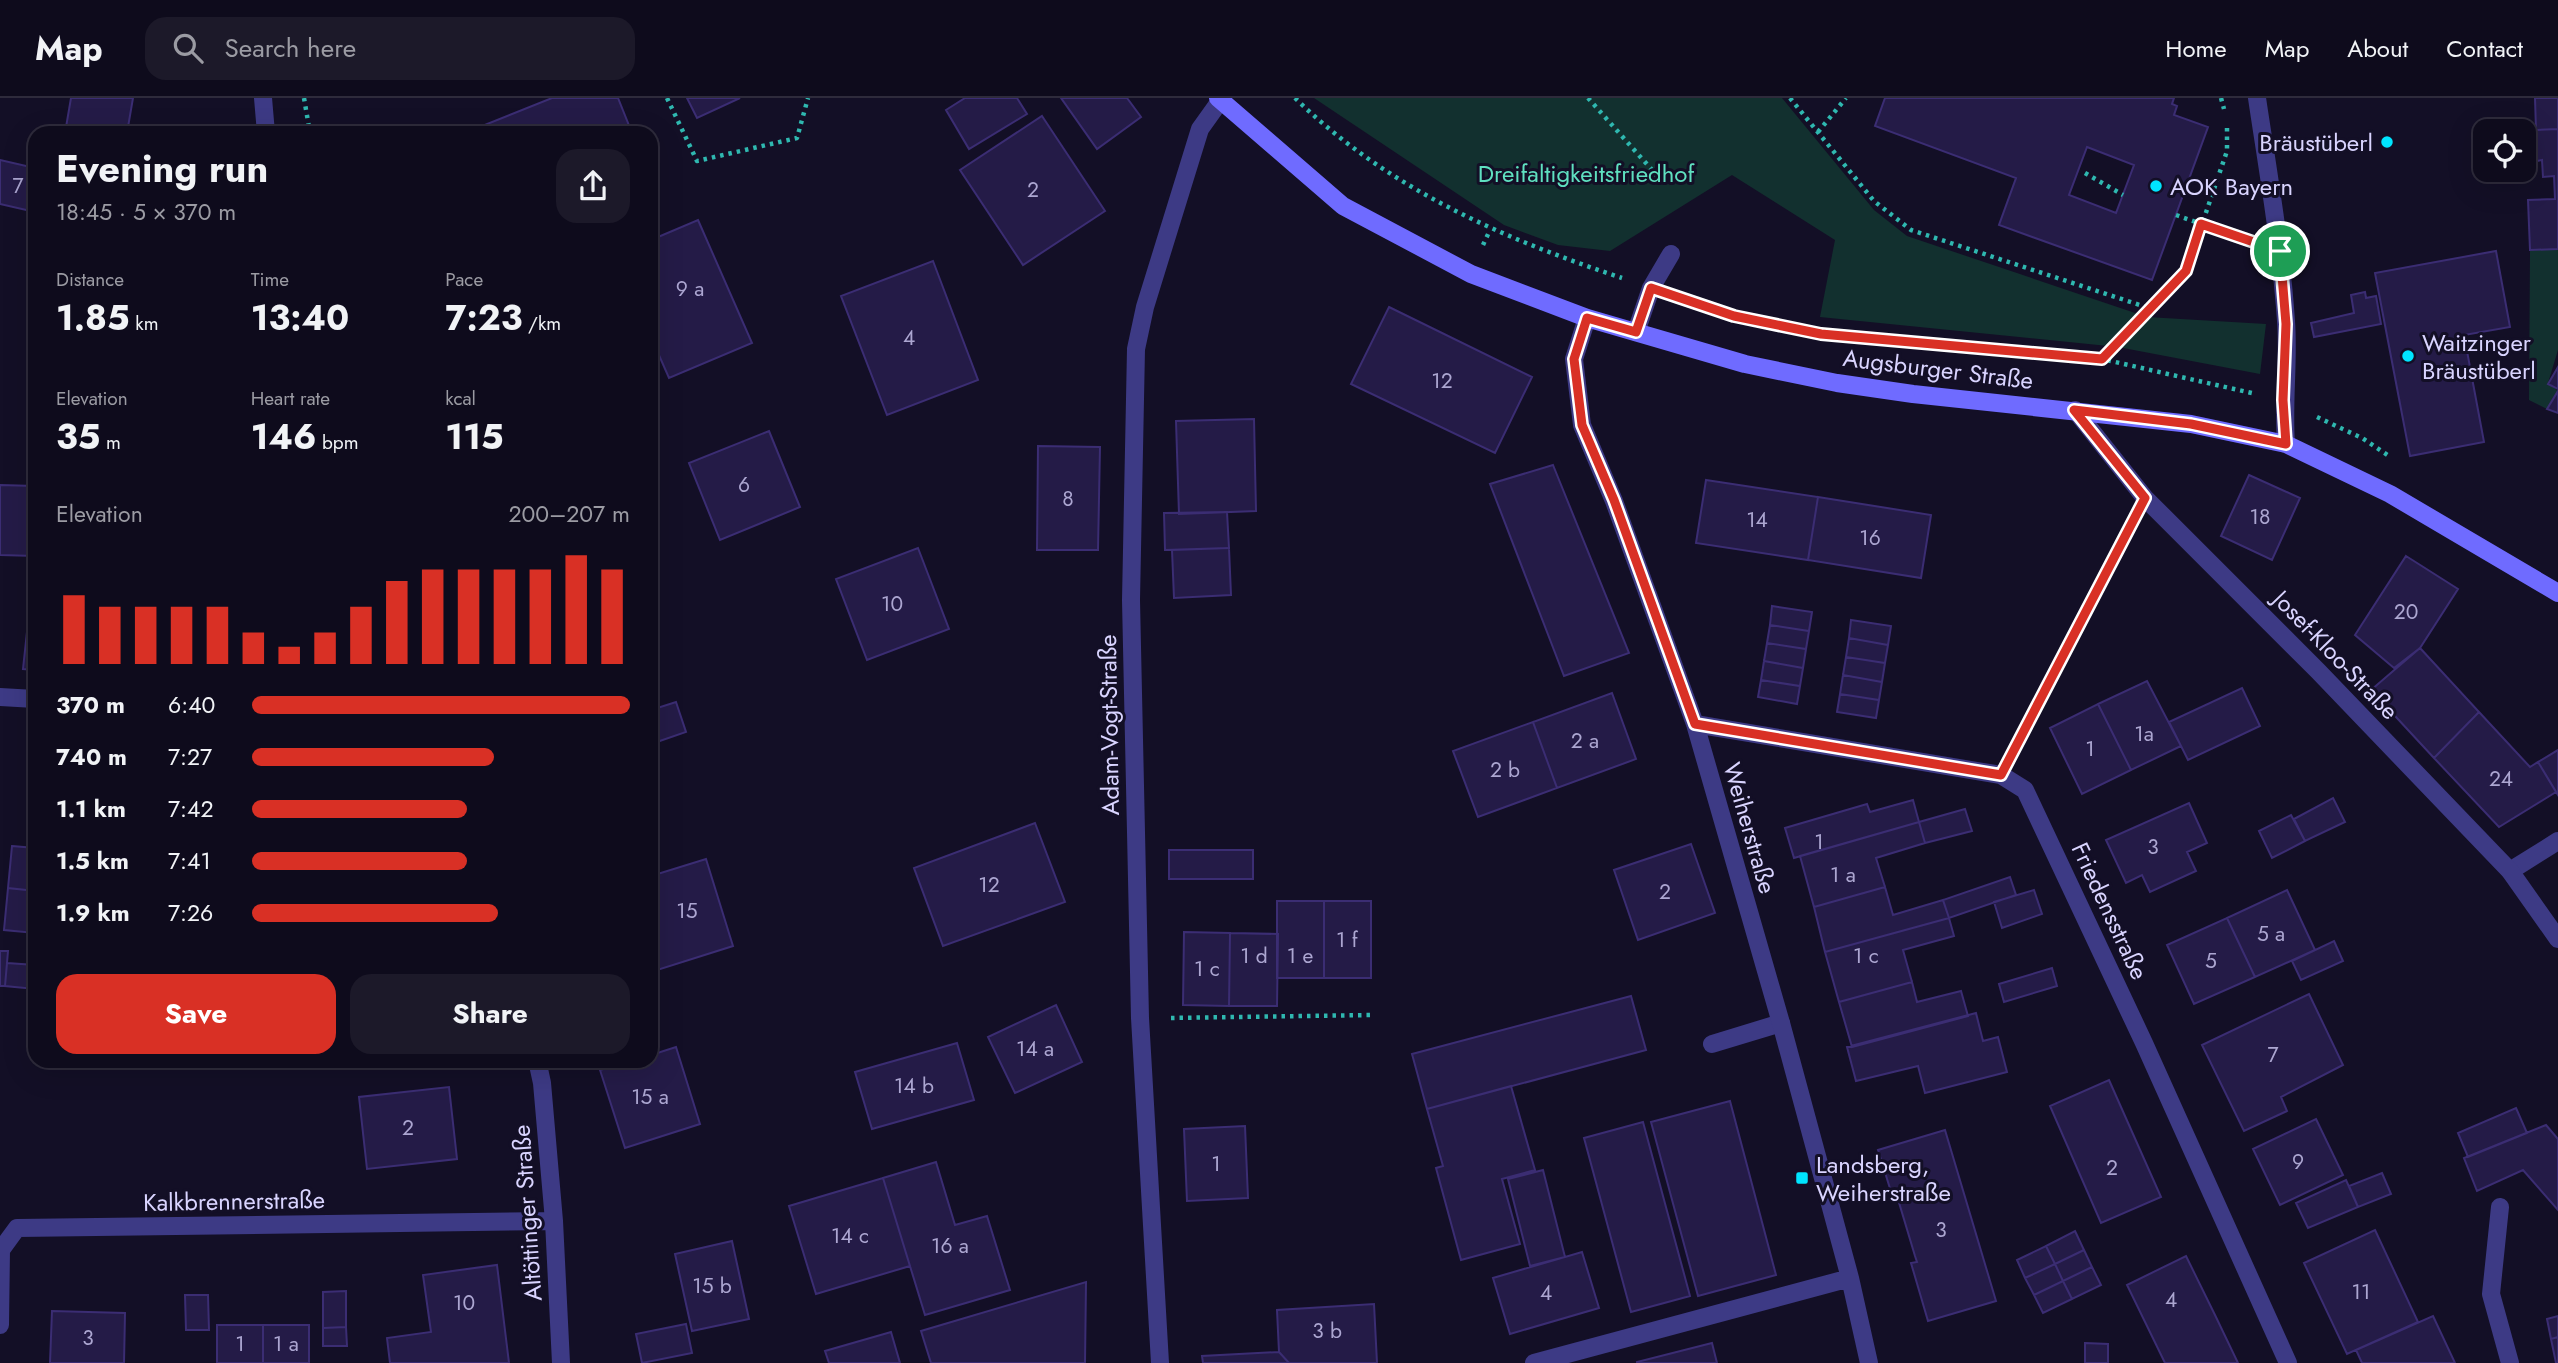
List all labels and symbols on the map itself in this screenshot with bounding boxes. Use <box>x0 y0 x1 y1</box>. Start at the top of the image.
place label: Bräustüberl <box>2259 125 2373 160</box>
marker: Bräustüberl <box>2379 134 2395 150</box>
park label: Dreifaltigkeitsfriedhof <box>1478 156 1695 191</box>
place label: AOK Bayern <box>2170 169 2293 204</box>
house number: 7 <box>12 171 24 201</box>
house number: 2 <box>1027 175 1039 205</box>
marker: AOK Bayern <box>2148 178 2164 194</box>
pin <box>2250 221 2310 281</box>
house number: 9 a <box>676 274 704 304</box>
house number: 4 <box>903 323 915 353</box>
place label: Waitzinger Bräustüberl <box>2422 325 2536 388</box>
street label: Augsburger Straße <box>1841 340 2035 398</box>
marker: Waitzinger Bräustüberl <box>2400 348 2416 364</box>
house number: 12 <box>1431 366 1453 396</box>
house number: 6 <box>738 470 750 500</box>
house number: 8 <box>1062 484 1074 514</box>
house number: 18 <box>2250 502 2270 532</box>
house number: 14 <box>1746 505 1768 535</box>
house number: 16 <box>1859 523 1881 553</box>
street label: Josef-Kloo-Straße <box>2263 580 2407 727</box>
house number: 10 <box>881 589 903 619</box>
house number: 20 <box>2394 597 2418 627</box>
street label: Adam-Vogt-Straße <box>1090 634 1128 816</box>
house number: 1a <box>2134 719 2154 749</box>
house number: 2 a <box>1571 726 1599 756</box>
house number: 1 <box>2085 734 2095 764</box>
house number: 2 b <box>1490 755 1520 785</box>
street label: Weiherstraße <box>1715 758 1785 898</box>
house number: 24 <box>2489 764 2513 794</box>
house number: 1 <box>1814 827 1824 857</box>
house number: 3 <box>2147 832 2159 862</box>
street label: Friedensstraße <box>2063 837 2157 985</box>
house number: 1 a <box>1830 860 1856 890</box>
house number: 12 <box>978 870 1000 900</box>
house number: 2 <box>1659 877 1671 907</box>
house number: 15 <box>676 896 698 926</box>
house number: 5 a <box>2257 919 2285 949</box>
house number: 1 f <box>1336 925 1359 955</box>
house number: 1 d <box>1240 941 1268 971</box>
house number: 1 e <box>1287 941 1313 971</box>
house number: 1 c <box>1853 941 1879 971</box>
house number: 5 <box>2205 946 2217 976</box>
house number: 1 c <box>1194 954 1220 984</box>
house number: 14 a <box>1016 1034 1054 1064</box>
house number: 7 <box>2267 1040 2279 1070</box>
house number: 14 b <box>894 1071 934 1101</box>
house number: 15 a <box>631 1082 669 1112</box>
house number: 2 <box>402 1113 414 1143</box>
street label: Altöttinger Straße <box>503 1124 551 1302</box>
place label: Landsberg, Weiherstraße <box>1816 1147 1951 1210</box>
house number: 9 <box>2292 1147 2304 1177</box>
house number: 1 <box>1211 1149 1221 1179</box>
house number: 2 <box>2106 1153 2118 1183</box>
marker: Landsberg, Weiherstraße <box>1794 1170 1810 1186</box>
street label: Kalkbrennerstraße <box>143 1182 325 1220</box>
house number: 3 <box>1935 1215 1947 1245</box>
house number: 14 c <box>831 1221 869 1251</box>
house number: 16 a <box>931 1231 969 1261</box>
house number: 15 b <box>692 1271 732 1301</box>
house number: 11 <box>2352 1277 2370 1307</box>
house number: 4 <box>1540 1278 1552 1308</box>
house number: 4 <box>2165 1285 2177 1315</box>
house number: 10 <box>453 1288 475 1318</box>
house number: 3 b <box>1312 1316 1342 1346</box>
house number: 3 <box>82 1323 94 1353</box>
house number: 1 <box>235 1329 245 1359</box>
house number: 1 a <box>273 1329 299 1359</box>

